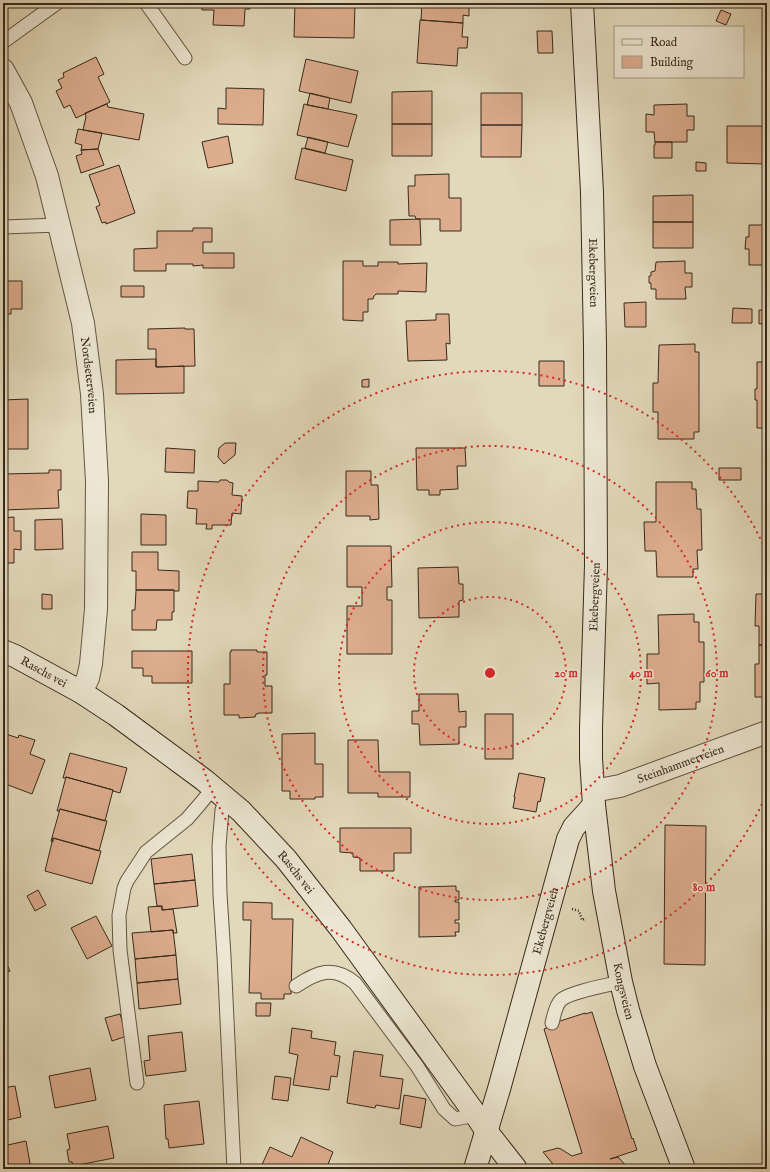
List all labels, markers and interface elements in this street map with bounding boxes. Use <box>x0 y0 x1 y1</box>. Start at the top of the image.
legend <box>614 26 744 78</box>
text: Road <box>650 35 678 50</box>
text: Building <box>650 55 694 70</box>
street label: Ekebergveien <box>585 238 602 308</box>
street label: Nordseterveien <box>77 336 101 414</box>
street label: Ekebergveien <box>586 562 604 632</box>
street label: Raschs vei <box>18 653 70 691</box>
centre of rings <box>483 666 497 680</box>
text: 20 m <box>554 666 578 681</box>
text: 40 m <box>629 666 654 681</box>
text: 60 m <box>706 666 729 681</box>
street label: Steinhammerveien <box>635 741 727 787</box>
street label: Raschs vei <box>274 847 318 897</box>
text: 80 m <box>693 880 716 895</box>
street label: Ekebergveien <box>529 885 562 956</box>
street label: Kongsveien <box>610 961 638 1022</box>

